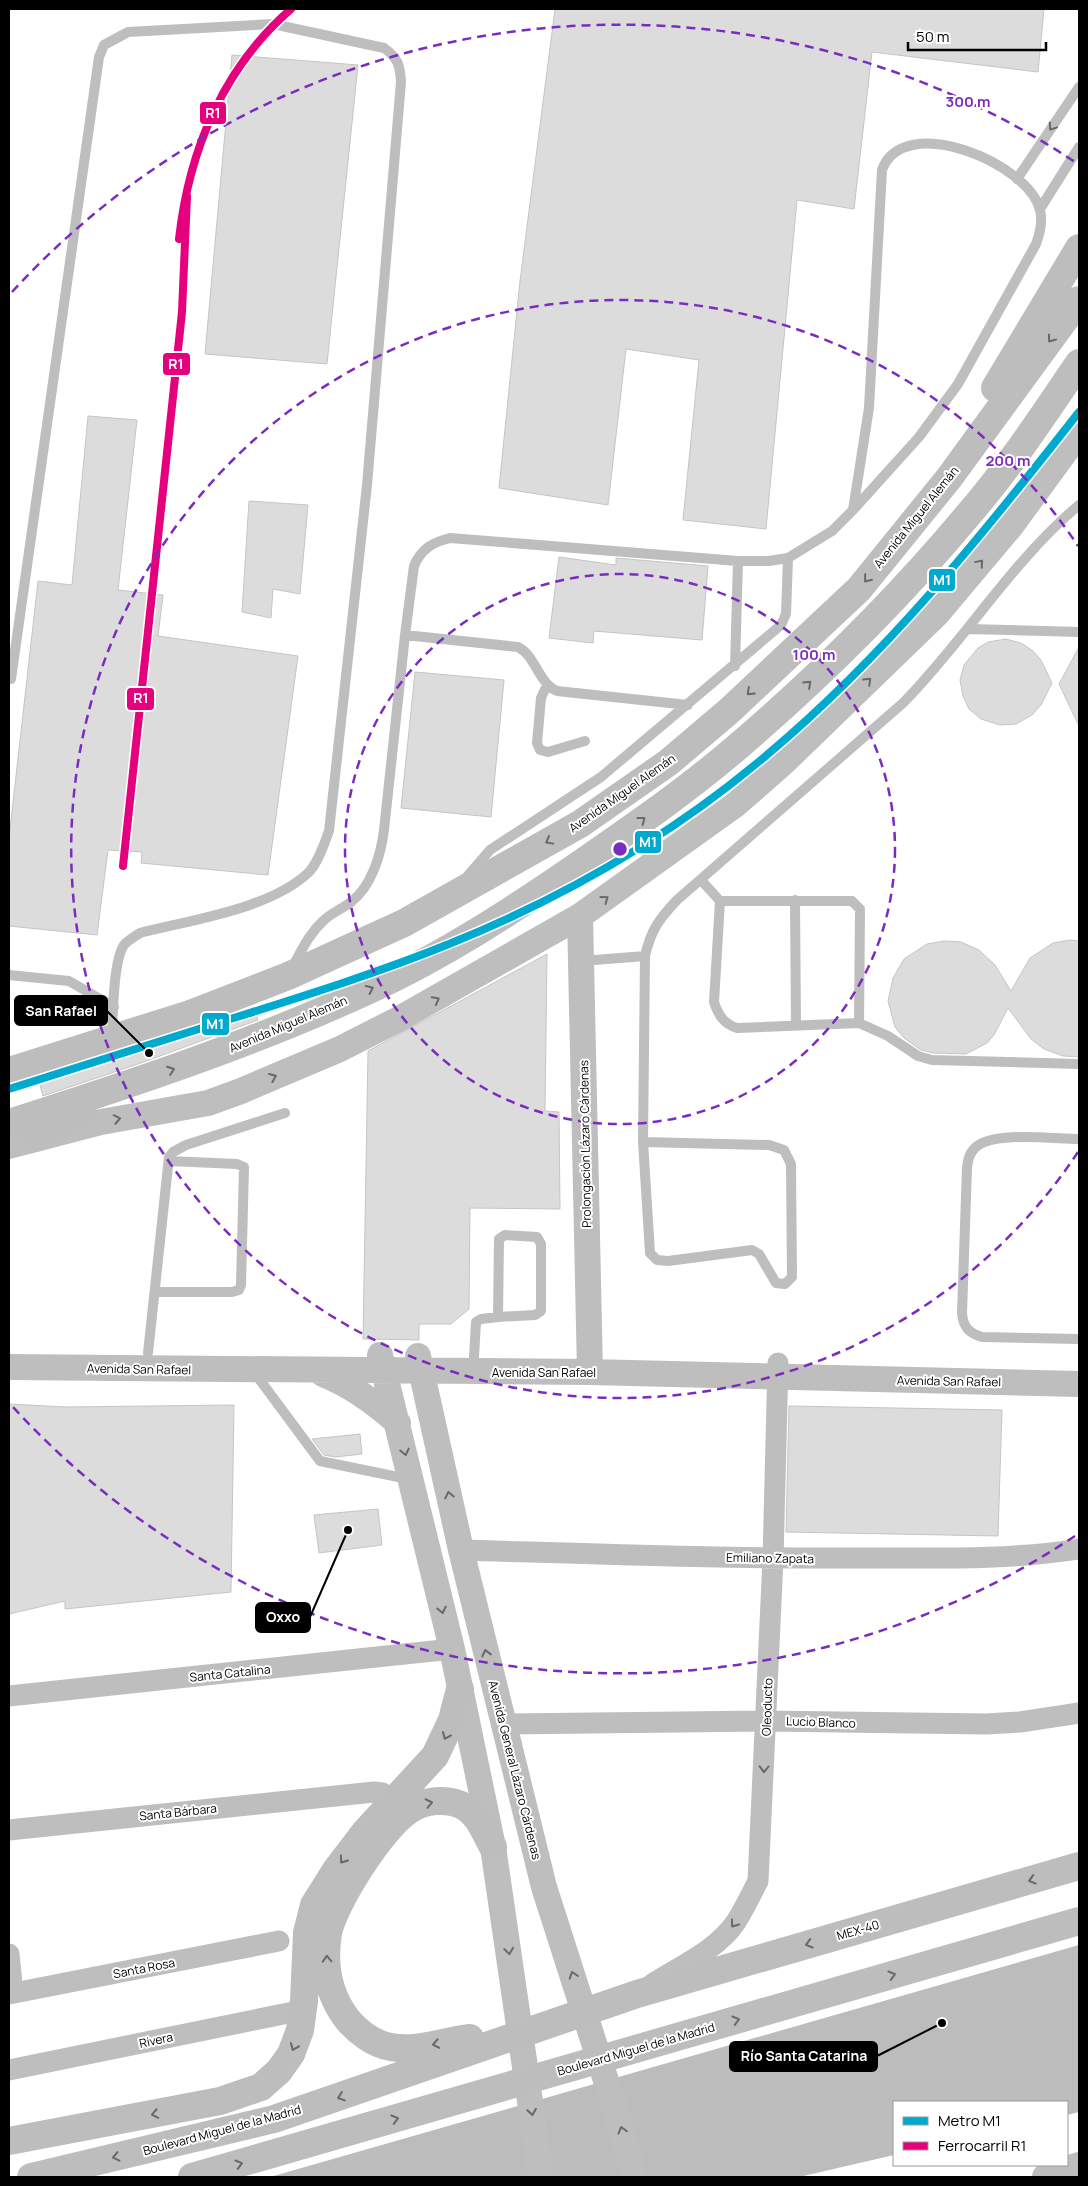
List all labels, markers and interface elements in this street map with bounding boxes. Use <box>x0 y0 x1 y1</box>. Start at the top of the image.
scale bar <box>908 20 1046 52</box>
text: 50 m <box>916 26 950 47</box>
text: 300 m <box>946 91 990 112</box>
line badge: R1 <box>199 101 227 125</box>
text: R1 <box>205 103 221 122</box>
one-way arrow <box>1049 121 1058 131</box>
one-way arrow <box>1048 333 1057 343</box>
line badge: R1 <box>162 352 191 376</box>
text: R1 <box>168 354 184 373</box>
text: 200 m <box>985 450 1031 471</box>
street label: Avenida Miguel Alemán <box>870 463 962 571</box>
one-way arrow <box>974 559 983 568</box>
line badge: M1 <box>928 568 956 592</box>
text: M1 <box>933 570 951 589</box>
one-way arrow <box>864 573 872 582</box>
text: 100 m <box>793 644 835 665</box>
one-way arrow <box>862 678 871 687</box>
one-way arrow <box>802 681 811 690</box>
one-way arrow <box>746 686 755 695</box>
line badge: R1 <box>126 687 155 711</box>
text: R1 <box>133 688 149 707</box>
street label: Avenida Miguel Alemán <box>565 750 679 836</box>
one-way arrow <box>636 817 646 826</box>
line badge: M1 <box>634 830 662 854</box>
text: M1 <box>639 832 657 851</box>
one-way arrow <box>546 834 555 844</box>
centre of rings <box>611 840 629 858</box>
one-way arrow <box>599 896 608 904</box>
one-way arrow <box>365 985 374 995</box>
street label: Avenida Miguel Alemán <box>226 991 350 1057</box>
callout: San Rafael <box>15 996 107 1025</box>
one-way arrow <box>430 996 439 1006</box>
text: San Rafael <box>25 1001 97 1020</box>
line badge: M1 <box>201 1012 230 1036</box>
text: M1 <box>206 1014 224 1033</box>
street label: Prolongación Lázaro Cárdenas <box>575 1060 595 1228</box>
one-way arrow <box>167 1066 175 1076</box>
one-way arrow <box>268 1073 277 1084</box>
one-way arrow <box>113 1115 121 1125</box>
street label: Avenida San Rafael <box>87 1360 191 1378</box>
street label: Avenida San Rafael <box>492 1364 596 1381</box>
street label: Avenida San Rafael <box>897 1372 1001 1390</box>
one-way arrow <box>399 1447 410 1456</box>
one-way arrow <box>444 1491 455 1499</box>
street label: Emiliano Zapata <box>726 1549 814 1567</box>
callout: Oxxo <box>256 1603 310 1632</box>
one-way arrow <box>436 1605 447 1614</box>
text: Oxxo <box>266 1607 300 1626</box>
one-way arrow <box>481 1649 492 1658</box>
street label: Santa Catalina <box>189 1660 271 1686</box>
street label: Oleoducto <box>757 1678 777 1736</box>
street label: Avenida General Lázaro Cárdenas <box>485 1679 545 1861</box>
street label: Lucio Blanco <box>786 1712 856 1732</box>
one-way arrow <box>441 1731 452 1740</box>
one-way arrow <box>759 1765 770 1773</box>
one-way arrow <box>425 1798 434 1809</box>
street label: Santa Bárbara <box>138 1799 218 1825</box>
one-way arrow <box>340 1854 348 1863</box>
one-way arrow <box>1029 1874 1037 1884</box>
street label: MEX-40 <box>835 1916 881 1944</box>
one-way arrow <box>731 1918 739 1927</box>
one-way arrow <box>805 1938 813 1949</box>
one-way arrow <box>503 1946 513 1955</box>
street label: Santa Rosa <box>112 1954 176 1982</box>
one-way arrow <box>322 1955 332 1962</box>
one-way arrow <box>888 1970 896 1980</box>
one-way arrow <box>568 1972 578 1980</box>
one-way arrow <box>732 2016 740 2026</box>
street label: Boulevard Miguel de la Madrid <box>555 2018 717 2080</box>
street label: Rivera <box>138 2028 174 2052</box>
one-way arrow <box>431 2038 440 2049</box>
one-way arrow <box>290 2042 300 2051</box>
callout: Río Santa Catarina <box>730 2042 877 2071</box>
text: Río Santa Catarina <box>741 2046 867 2065</box>
one-way arrow <box>337 2091 345 2101</box>
street label: Boulevard Miguel de la Madrid <box>141 2101 303 2159</box>
legend <box>893 2101 1068 2166</box>
one-way arrow <box>150 2108 159 2118</box>
one-way arrow <box>526 2108 537 2116</box>
text: Metro M1 <box>938 2110 1001 2131</box>
one-way arrow <box>391 2114 399 2124</box>
one-way arrow <box>617 2127 627 2135</box>
text: Ferrocarril R1 <box>938 2135 1026 2156</box>
one-way arrow <box>112 2151 121 2162</box>
one-way arrow <box>235 2159 243 2169</box>

